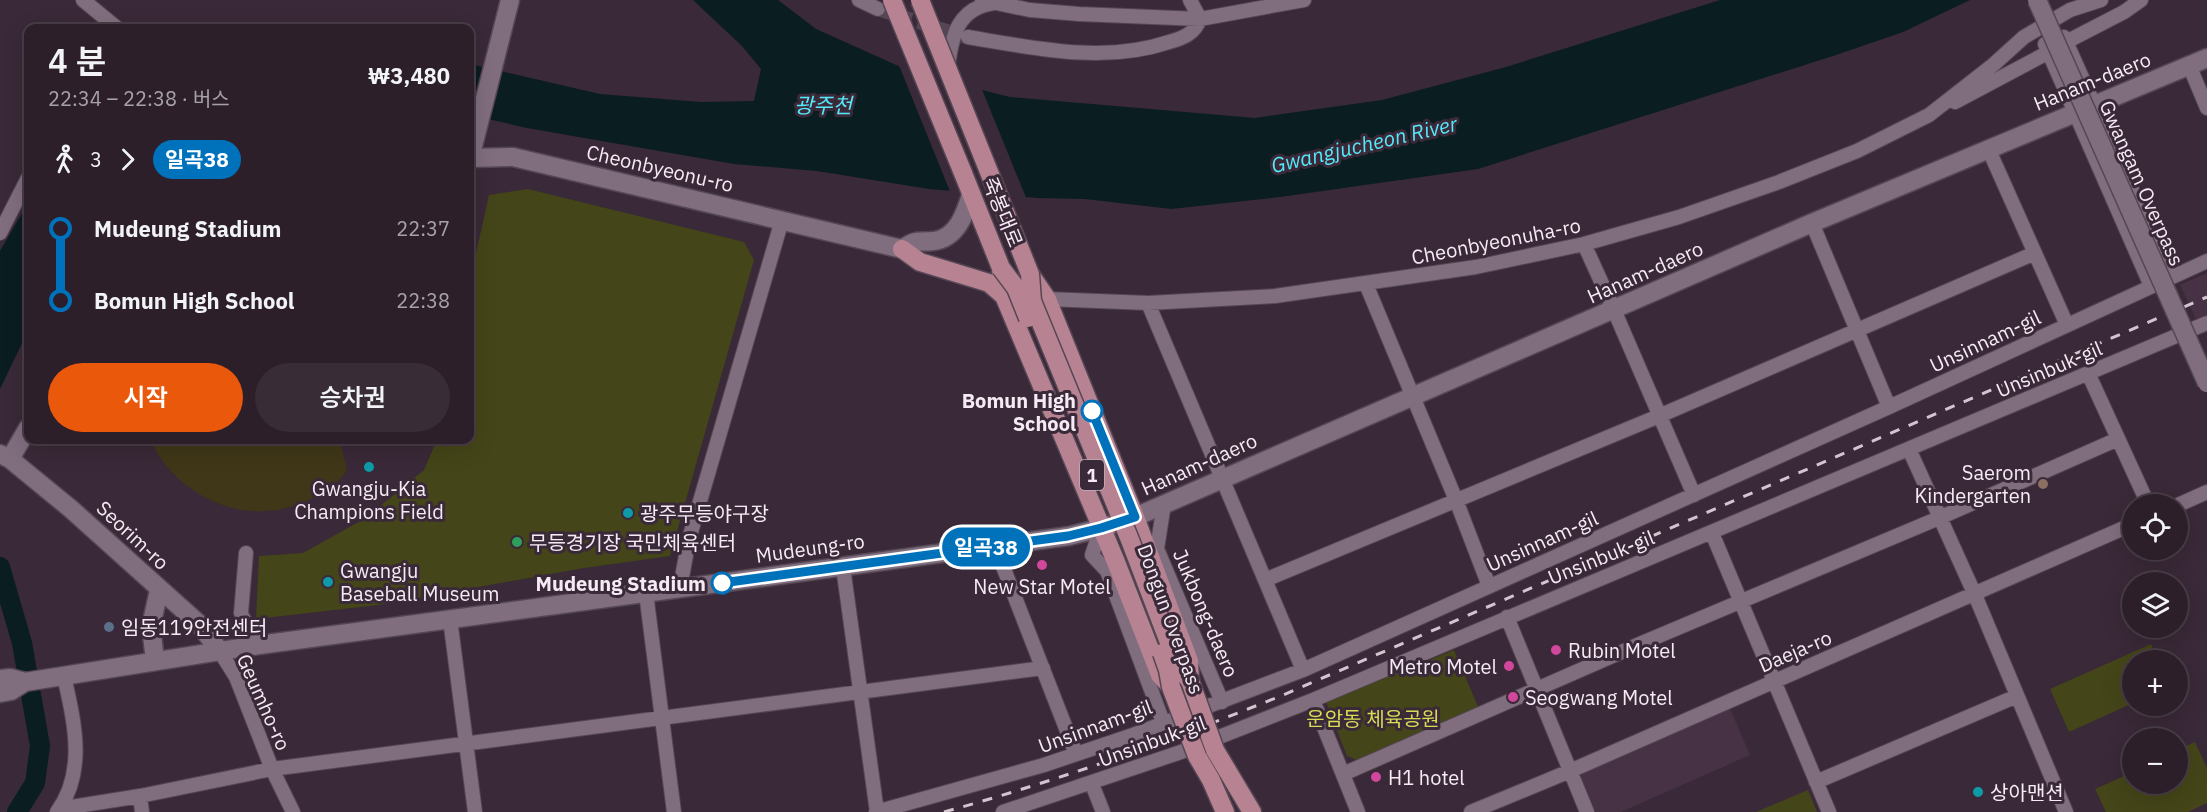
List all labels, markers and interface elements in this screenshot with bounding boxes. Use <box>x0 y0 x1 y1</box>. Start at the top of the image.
text: 4 분 <box>48 39 106 82</box>
street label: Hanam-daero <box>2029 45 2155 117</box>
text: ₩3,480 <box>368 61 450 90</box>
text: 22:34 – 22:38 · 버스 <box>48 85 230 112</box>
water label: 광주천 <box>794 91 855 119</box>
street label: Gwangam Overpass <box>2093 96 2191 270</box>
water label: Gwangjucheon River <box>1268 109 1461 179</box>
street label: Cheonbyeonu-ro <box>584 138 736 198</box>
icon: walk <box>48 143 81 176</box>
icon: forward <box>111 143 144 176</box>
text: 일곡38 <box>165 145 229 173</box>
text: 3 <box>90 146 102 173</box>
street label: 죽봉대로 <box>977 173 1029 251</box>
street label: Cheonbyeonuha-ro <box>1409 211 1583 271</box>
text: Mudeung Stadium <box>94 214 281 243</box>
text: 22:37 <box>396 215 450 242</box>
street label: Hanam-daero <box>1583 234 1707 310</box>
text: Bomun High School <box>94 286 295 315</box>
text: 22:38 <box>396 287 450 314</box>
street label: Unsinnam-gil <box>1925 304 2045 378</box>
street label: Unsinbuk-gil <box>1992 335 2106 403</box>
button: 시작 <box>48 363 243 432</box>
button: 승차권 <box>255 363 450 432</box>
place label: Bomun High School <box>962 387 1076 437</box>
marker: Bomun High School <box>1081 400 1103 422</box>
street label: Hanam-daero <box>1137 426 1261 502</box>
place label: Saerom Kindergarten <box>1915 459 2031 509</box>
marker: Gwangju-Kia Champions Field <box>362 460 376 474</box>
road number: 1 <box>1080 460 1104 490</box>
place label: Gwangju-Kia Champions Field <box>294 475 444 525</box>
marker: Saerom Kindergarten <box>2036 477 2050 491</box>
street label: Seorim-ro <box>91 494 175 576</box>
map controls <box>2122 494 2188 794</box>
button: locate <box>2122 494 2188 560</box>
place label: 광주무등야구장 <box>640 500 769 527</box>
street label: Unsinnam-gil <box>1482 504 1602 578</box>
marker: 광주무등야구장 <box>621 506 635 520</box>
street label: Unsinbuk-gil <box>1544 523 1658 591</box>
street label: Mudeung-ro <box>754 527 866 569</box>
line badge: 일곡38 <box>944 528 1028 566</box>
place label: 무등경기장 국민체육센터 <box>529 529 736 556</box>
text: 일곡38 <box>954 533 1018 561</box>
marker: 무등경기장 국민체육센터 <box>510 535 524 549</box>
street label: Dongun Overpass <box>1131 540 1211 698</box>
street label: Jukbong-daero <box>1167 545 1245 681</box>
place label: Gwangju Baseball Museum <box>340 557 499 607</box>
marker: New Star Motel <box>1035 558 1049 572</box>
place label: Mudeung Stadium <box>536 570 706 597</box>
marker: Mudeung Stadium <box>711 572 733 594</box>
button: layers <box>2122 572 2188 638</box>
place label: New Star Motel <box>973 573 1111 600</box>
marker: Gwangju Baseball Museum <box>321 575 335 589</box>
place label: 임동119안전센터 <box>121 614 267 641</box>
marker: 임동119안전센터 <box>102 620 116 634</box>
street label: Daeja-ro <box>1754 624 1836 678</box>
place label: Rubin Motel <box>1568 637 1676 664</box>
marker: Rubin Motel <box>1549 643 1563 657</box>
street label: Geumho-ro <box>231 650 297 754</box>
button: + <box>2122 650 2188 716</box>
place label: Metro Motel <box>1389 653 1497 680</box>
marker: Metro Motel <box>1502 659 1516 673</box>
place label: Seogwang Motel <box>1525 684 1673 711</box>
marker: Seogwang Motel <box>1506 690 1520 704</box>
street label: Unsinnam-gil <box>1034 693 1156 759</box>
park label: 운암동 체육공원 <box>1306 705 1440 732</box>
street label: Unsinbuk-gil <box>1094 709 1210 773</box>
button: − <box>2122 728 2188 794</box>
place label: H1 hotel <box>1388 764 1465 791</box>
marker: H1 hotel <box>1369 770 1383 784</box>
place label: 상아맨션 <box>1990 779 2064 806</box>
marker: 상아맨션 <box>1971 785 1985 799</box>

